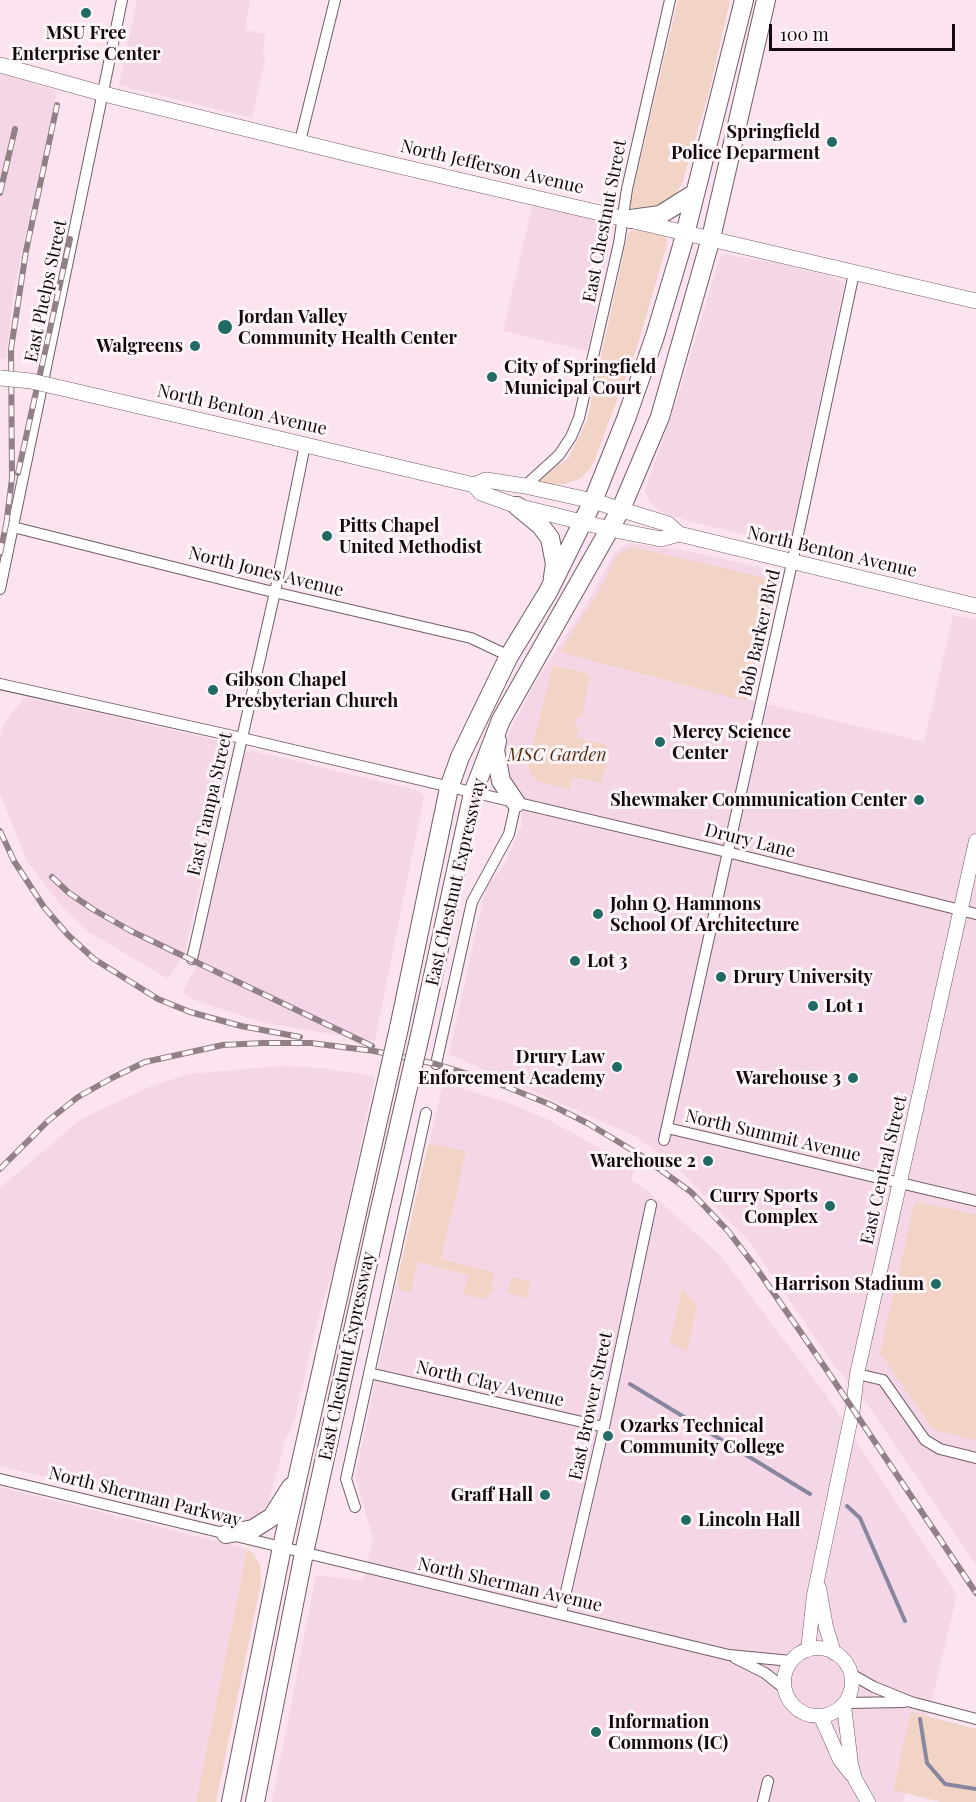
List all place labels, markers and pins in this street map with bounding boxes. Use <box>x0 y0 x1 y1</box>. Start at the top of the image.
marker: MSU Free Enterprise Center <box>79 6 93 20</box>
place label: MSU Free Enterprise Center <box>12 22 160 64</box>
place label: Springfield Police Deparment <box>671 121 820 164</box>
marker: Springfield Police Deparment <box>825 135 839 149</box>
place label: Jordan Valley Community Health Center <box>238 306 457 348</box>
marker: Jordan Valley Community Health Center <box>216 318 234 336</box>
place label: Walgreens <box>96 335 183 357</box>
marker: Walgreens <box>188 339 202 353</box>
place label: City of Springfield Municipal Court <box>504 356 656 398</box>
marker: City of Springfield Municipal Court <box>485 370 499 384</box>
place label: Pitts Chapel United Methodist <box>339 515 482 558</box>
marker: Pitts Chapel United Methodist <box>320 529 334 543</box>
place label: Gibson Chapel Presbyterian Church <box>225 669 398 712</box>
marker: Gibson Chapel Presbyterian Church <box>206 683 220 697</box>
place label: Mercy Science Center <box>672 721 791 764</box>
marker: Mercy Science Center <box>653 735 667 749</box>
place label: Shewmaker Communication Center <box>610 789 907 811</box>
marker: Shewmaker Communication Center <box>912 793 926 807</box>
place label: John Q. Hammons School Of Architecture <box>610 893 799 936</box>
marker: John Q. Hammons School Of Architecture <box>591 907 605 921</box>
place label: Lot 3 <box>587 950 627 972</box>
marker: Lot 3 <box>568 954 582 968</box>
place label: Drury University <box>733 966 873 988</box>
marker: Drury University <box>714 970 728 984</box>
place label: Lot 1 <box>825 995 864 1017</box>
marker: Lot 1 <box>806 999 820 1013</box>
place label: Drury Law Enforcement Academy <box>418 1046 605 1088</box>
marker: Drury Law Enforcement Academy <box>610 1060 624 1074</box>
place label: Warehouse 3 <box>736 1067 841 1089</box>
marker: Warehouse 3 <box>846 1071 860 1085</box>
place label: Warehouse 2 <box>590 1150 696 1172</box>
marker: Warehouse 2 <box>701 1154 715 1168</box>
place label: Curry Sports Complex <box>710 1185 818 1228</box>
marker: Curry Sports Complex <box>823 1199 837 1213</box>
place label: Harrison Stadium <box>774 1273 924 1295</box>
marker: Harrison Stadium <box>929 1277 943 1291</box>
place label: Ozarks Technical Community College <box>620 1415 785 1458</box>
marker: Ozarks Technical Community College <box>601 1429 615 1443</box>
place label: Graff Hall <box>451 1484 533 1506</box>
marker: Graff Hall <box>538 1488 552 1502</box>
place label: Lincoln Hall <box>698 1509 800 1531</box>
marker: Lincoln Hall <box>679 1513 693 1527</box>
place label: Information Commons (IC) <box>608 1711 728 1754</box>
marker: Information Commons (IC) <box>589 1725 603 1739</box>

